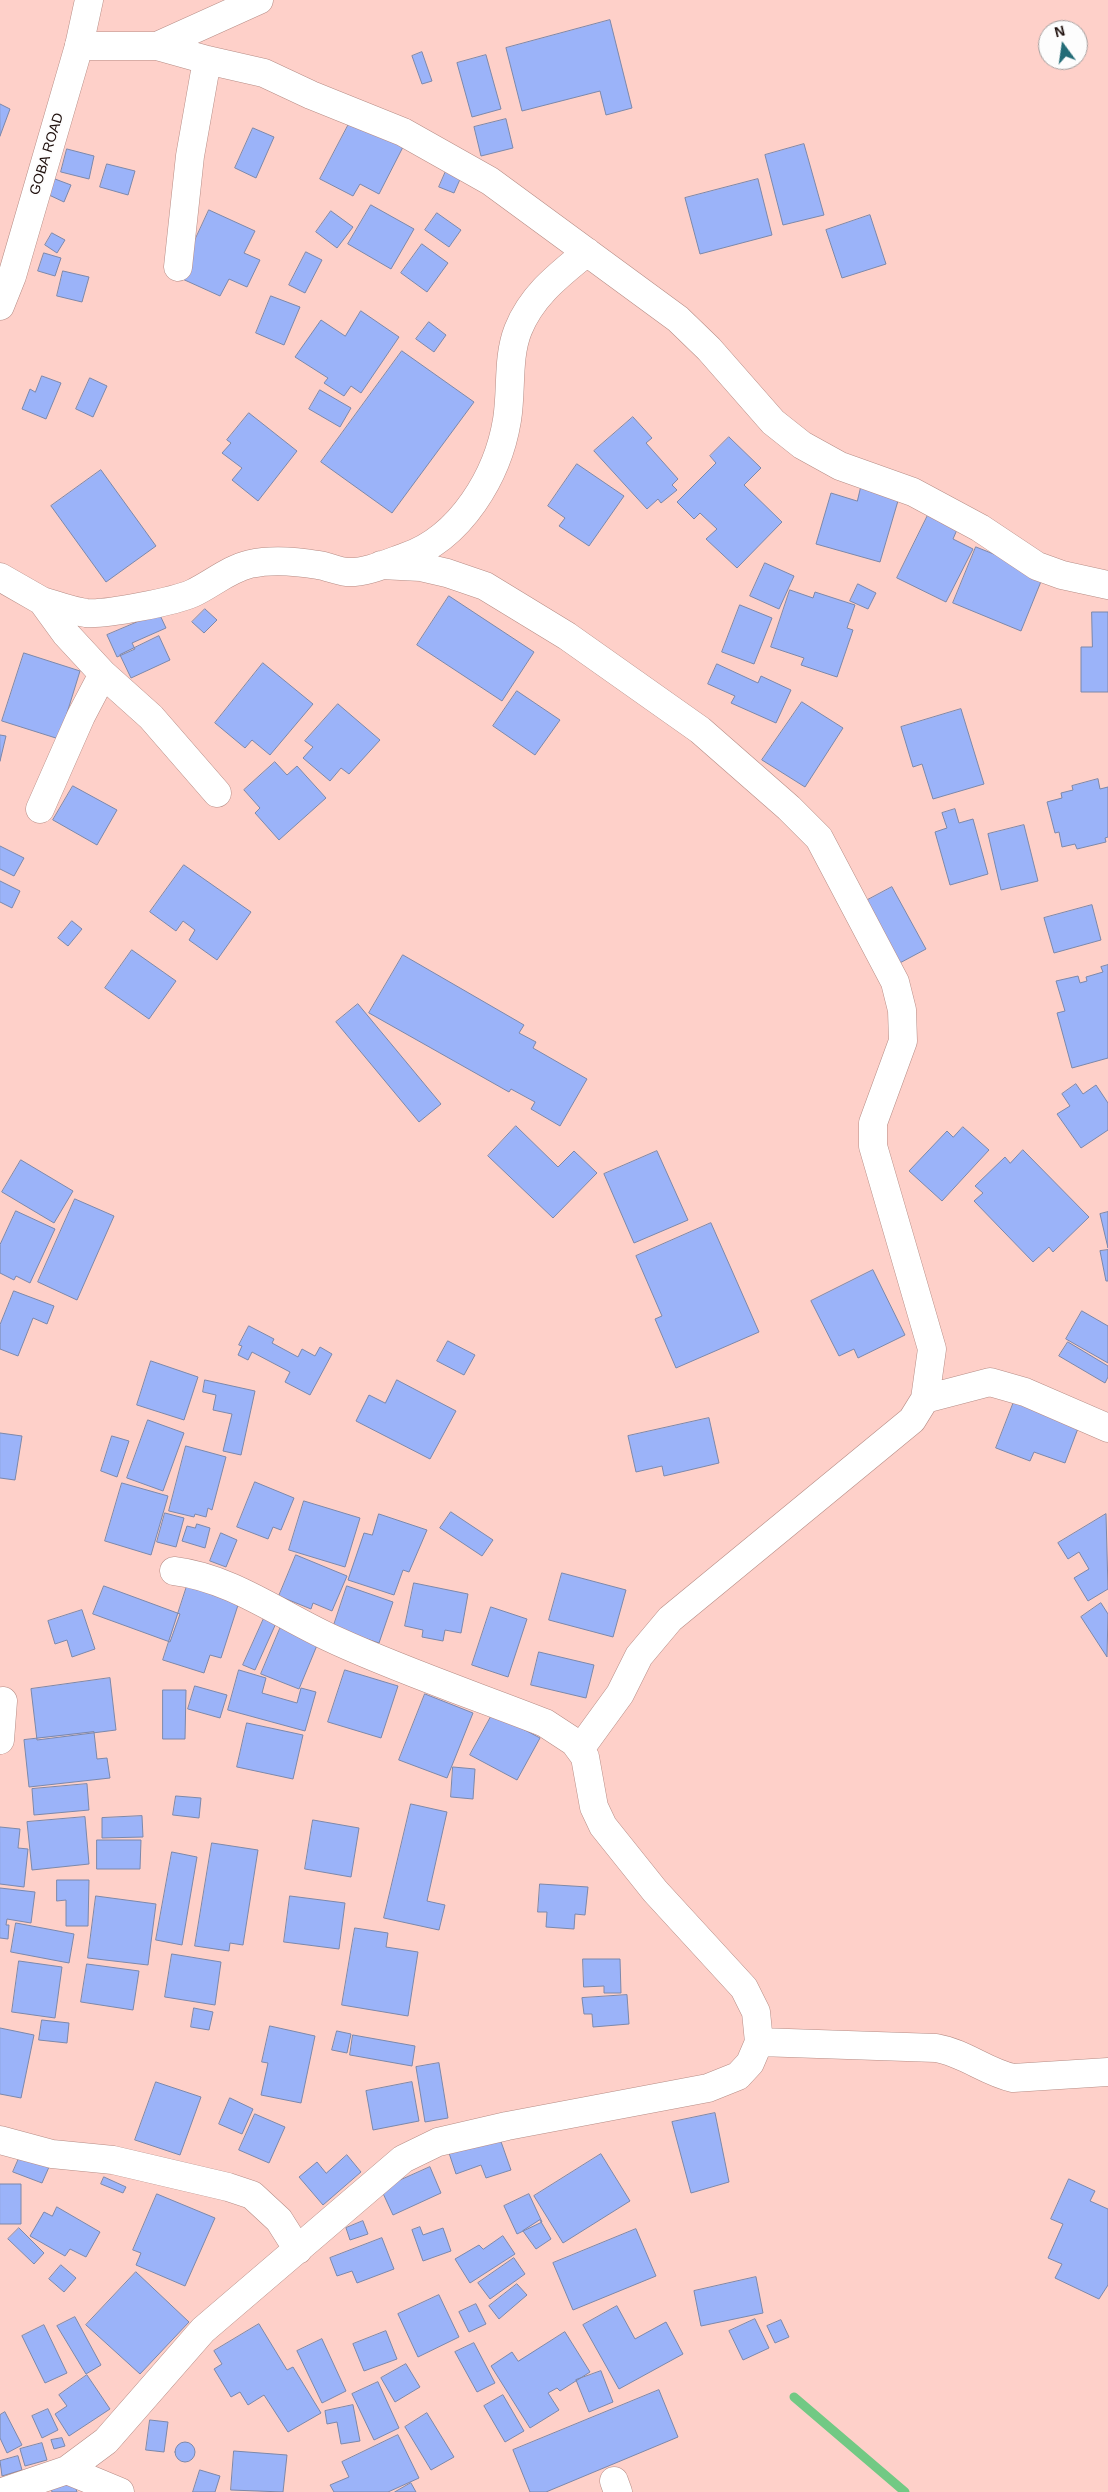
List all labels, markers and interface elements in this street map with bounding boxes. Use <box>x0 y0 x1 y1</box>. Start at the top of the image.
north arrow <box>1038 20 1088 70</box>
text: N <box>1053 22 1066 40</box>
street label: GOBA ROAD <box>27 111 67 197</box>

